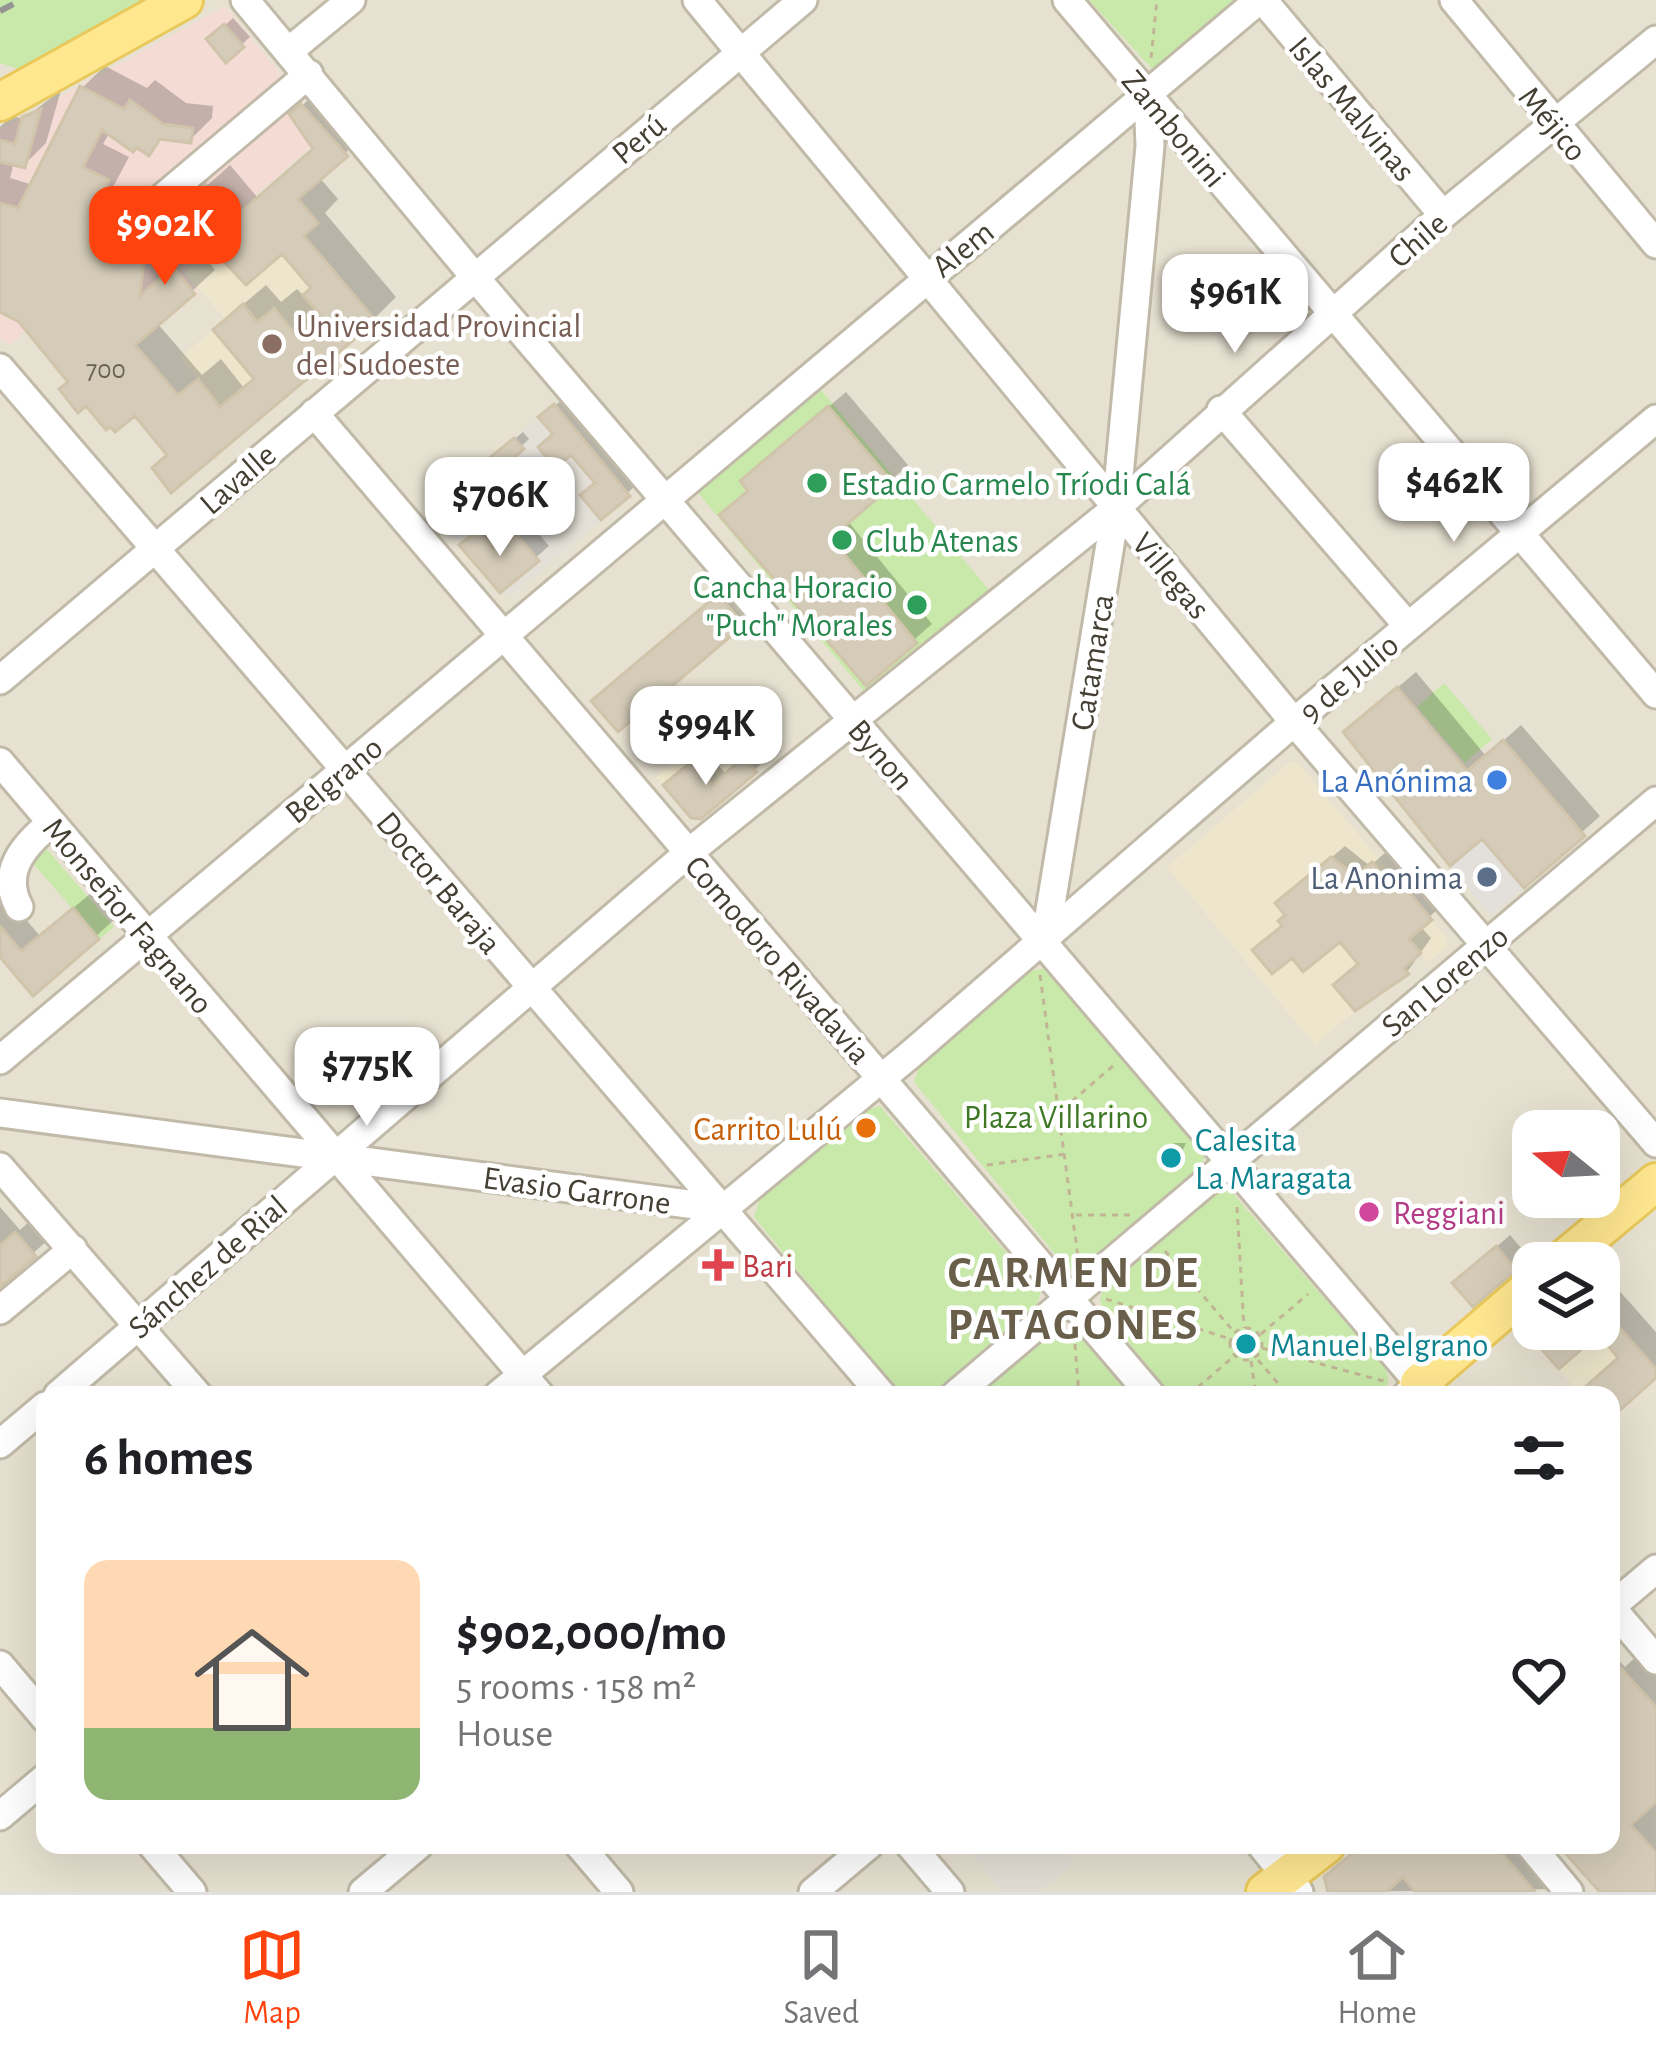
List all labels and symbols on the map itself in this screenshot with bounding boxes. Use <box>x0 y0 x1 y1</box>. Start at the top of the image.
street label: Islas Malvinas <box>1282 31 1421 188</box>
street label: Zambonini <box>1115 65 1231 194</box>
street label: Méjico <box>1512 81 1592 168</box>
street label: Perú <box>607 108 673 171</box>
pin: $902K <box>81 186 249 288</box>
street label: Chile <box>1383 207 1454 275</box>
street label: Alem <box>926 215 1001 284</box>
pin: $961K <box>1151 254 1319 356</box>
place label: Universidad Provincial del Sudoeste <box>296 311 582 382</box>
marker: Universidad Provincial del Sudoeste <box>259 331 285 357</box>
house number: 700 <box>86 356 126 383</box>
street label: Lavalle <box>194 438 283 521</box>
pin: $462K <box>1370 443 1538 545</box>
pin: $706K <box>416 457 584 559</box>
place label: Estadio Carmelo Tríodi Calá <box>841 469 1191 502</box>
marker: Estadio Carmelo Tríodi Calá <box>804 470 830 496</box>
place label: Club Atenas <box>866 526 1019 559</box>
marker: Club Atenas <box>829 527 855 553</box>
street label: Villegas <box>1125 527 1215 626</box>
place label: Cancha Horacio "Puch" Morales <box>693 572 893 643</box>
marker: Cancha Horacio "Puch" Morales <box>904 592 930 618</box>
street label: Catamarca <box>1066 592 1121 733</box>
street label: 9 de Julio <box>1294 628 1405 729</box>
pin: $994K <box>622 686 790 788</box>
street label: Bynon <box>841 714 919 797</box>
street label: Belgrano <box>280 731 389 831</box>
place label: La Anónima <box>1320 766 1473 799</box>
marker: La Anónima <box>1484 767 1510 793</box>
street label: Doctor Baraja <box>369 806 507 961</box>
street label: Monseñor Fagnano <box>36 812 218 1021</box>
street label: Comodoro Rivadavia <box>678 850 876 1071</box>
place label: La Anonima <box>1310 863 1463 896</box>
marker: La Anonima <box>1474 864 1500 890</box>
street label: San Lorenzo <box>1376 920 1515 1044</box>
pin: $775K <box>283 1027 451 1129</box>
park label: Plaza Villarino <box>964 1102 1148 1135</box>
north arrow <box>1512 1110 1620 1218</box>
place label: Carrito Lulú <box>693 1114 842 1147</box>
marker: Carrito Lulú <box>853 1115 879 1141</box>
place label: Calesita La Maragata <box>1195 1125 1352 1196</box>
marker: Calesita La Maragata <box>1158 1145 1184 1171</box>
street label: Evasio Garrone <box>481 1162 673 1221</box>
street label: Sánchez de Rial <box>123 1190 294 1345</box>
place label: Reggiani <box>1393 1198 1505 1231</box>
marker: Reggiani <box>1356 1199 1382 1225</box>
place label: Bari <box>742 1251 793 1284</box>
district label: CARMEN DE PATAGONES <box>948 1251 1200 1348</box>
marker: Bari <box>705 1252 731 1278</box>
place label: Manuel Belgrano <box>1270 1330 1489 1363</box>
marker: Manuel Belgrano <box>1233 1331 1259 1357</box>

